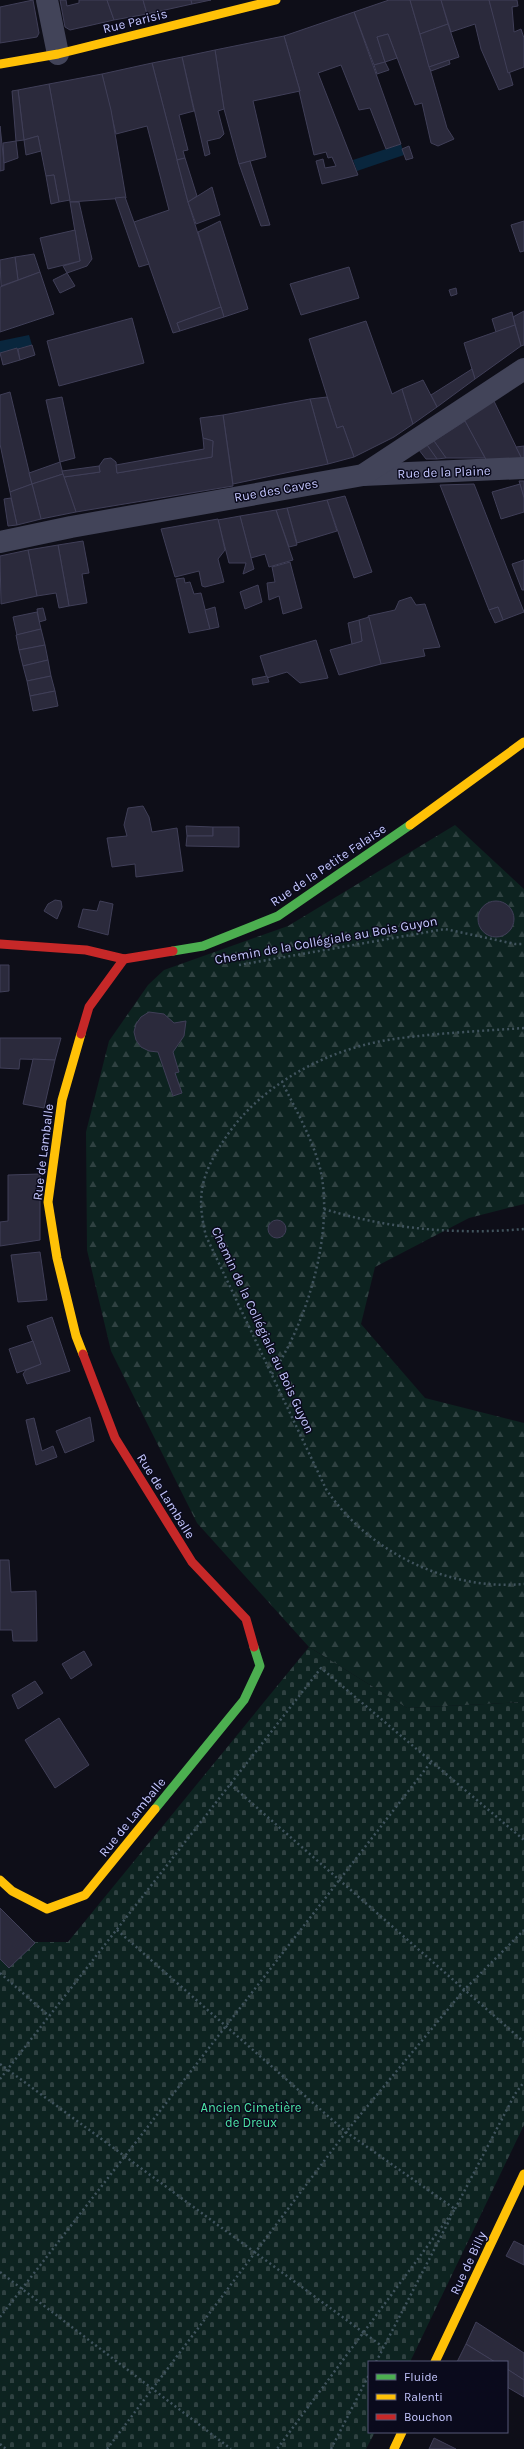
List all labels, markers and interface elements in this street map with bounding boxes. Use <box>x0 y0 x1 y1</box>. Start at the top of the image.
street label: Rue Parisis <box>101 6 169 36</box>
street label: Rue de la Plaine <box>397 463 491 481</box>
street label: Rue des Caves <box>233 475 319 505</box>
street label: Rue de la Petite Falaise <box>267 821 389 909</box>
street label: Chemin de la Collégiale au Bois Guyon <box>213 913 439 967</box>
street label: Rue de Lamballe <box>30 1102 56 1201</box>
street label: Chemin de la Collégiale au Bois Guyon <box>208 1224 318 1436</box>
street label: Rue de Lamballe <box>134 1451 198 1541</box>
street label: Rue de Lamballe <box>96 1774 169 1860</box>
park label: Ancien Cimetière de Dreux <box>201 2100 302 2130</box>
street label: Rue de Billy <box>447 2229 489 2297</box>
legend <box>368 2361 508 2433</box>
text: Fluide <box>404 2370 438 2384</box>
text: Ralenti <box>404 2390 443 2404</box>
text: Bouchon <box>404 2410 453 2424</box>

